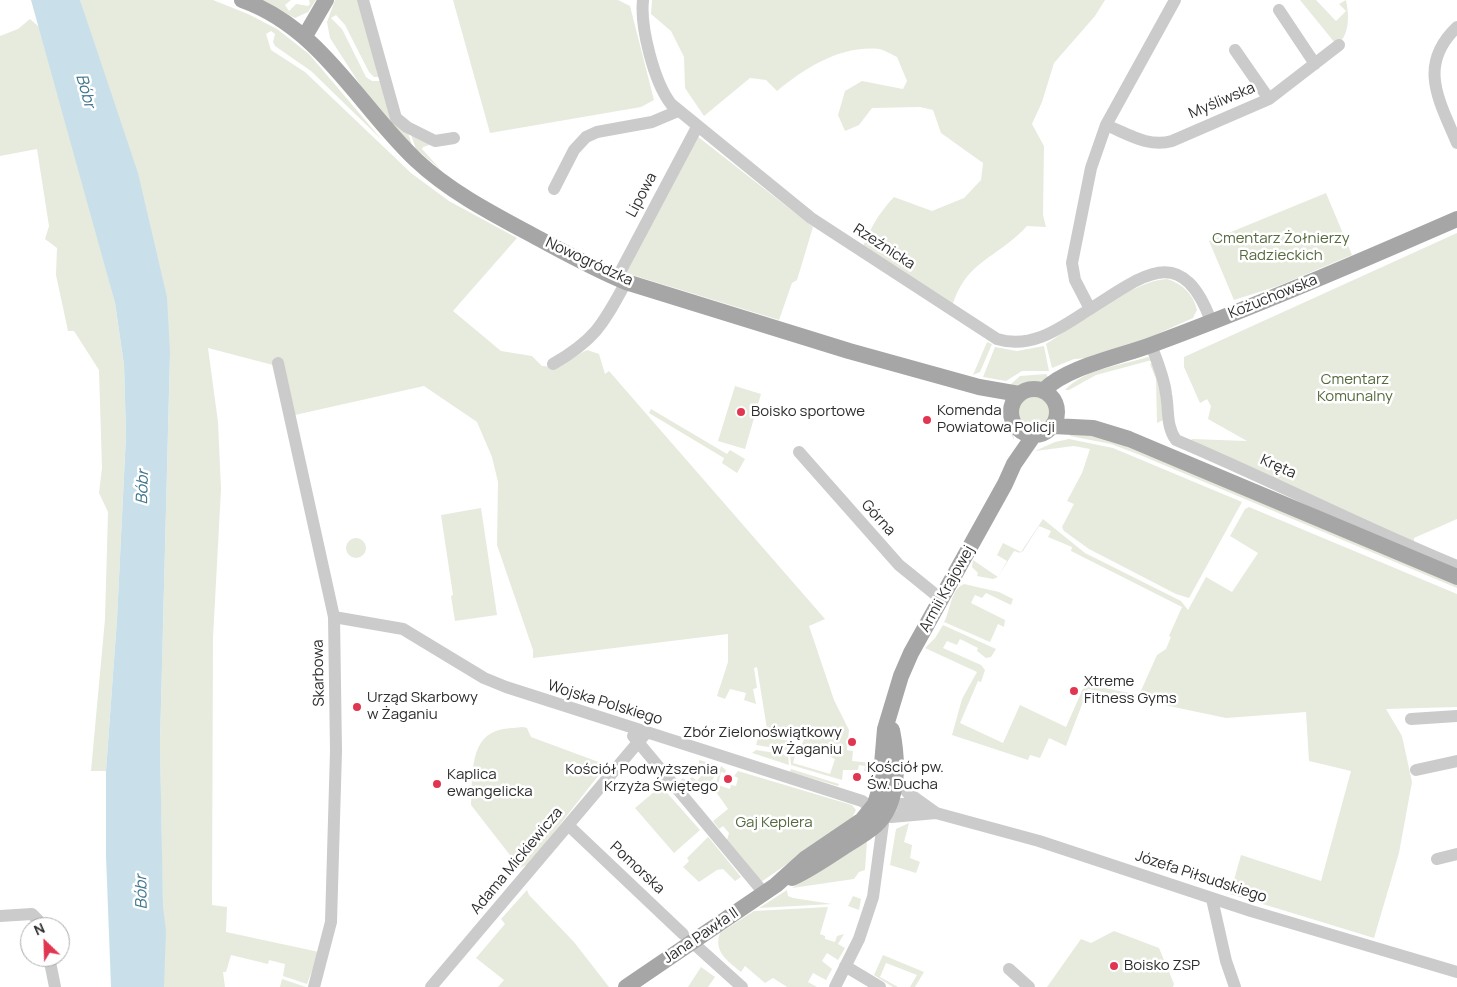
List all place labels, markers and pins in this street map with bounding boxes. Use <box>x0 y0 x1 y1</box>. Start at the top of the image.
place label: Komenda Powiatowa Policji <box>937 402 1055 437</box>
place label: Boisko sportowe <box>751 403 865 421</box>
marker: Boisko sportowe <box>735 406 747 418</box>
marker: Komenda Powiatowa Policji <box>921 414 933 426</box>
place label: Xtreme Fitness Gyms <box>1084 673 1177 708</box>
marker: Xtreme Fitness Gyms <box>1068 685 1080 697</box>
place label: Urząd Skarbowy w Żaganiu <box>367 689 478 724</box>
marker: Urząd Skarbowy w Żaganiu <box>351 701 363 713</box>
place label: Zbór Zielonoświątkowy w Żaganiu <box>683 724 842 759</box>
marker: Zbór Zielonoświątkowy w Żaganiu <box>846 736 858 748</box>
place label: Kościół pw. Św. Ducha <box>867 759 944 794</box>
place label: Kościół Podwyższenia Krzyża Świętego <box>565 761 718 796</box>
place label: Kaplica ewangelicka <box>447 766 532 801</box>
marker: Kościół pw. Św. Ducha <box>851 771 863 783</box>
marker: Kościół Podwyższenia Krzyża Świętego <box>722 773 734 785</box>
marker: Kaplica ewangelicka <box>431 778 443 790</box>
place label: Boisko ZSP <box>1124 957 1200 975</box>
marker: Boisko ZSP <box>1108 960 1120 972</box>

